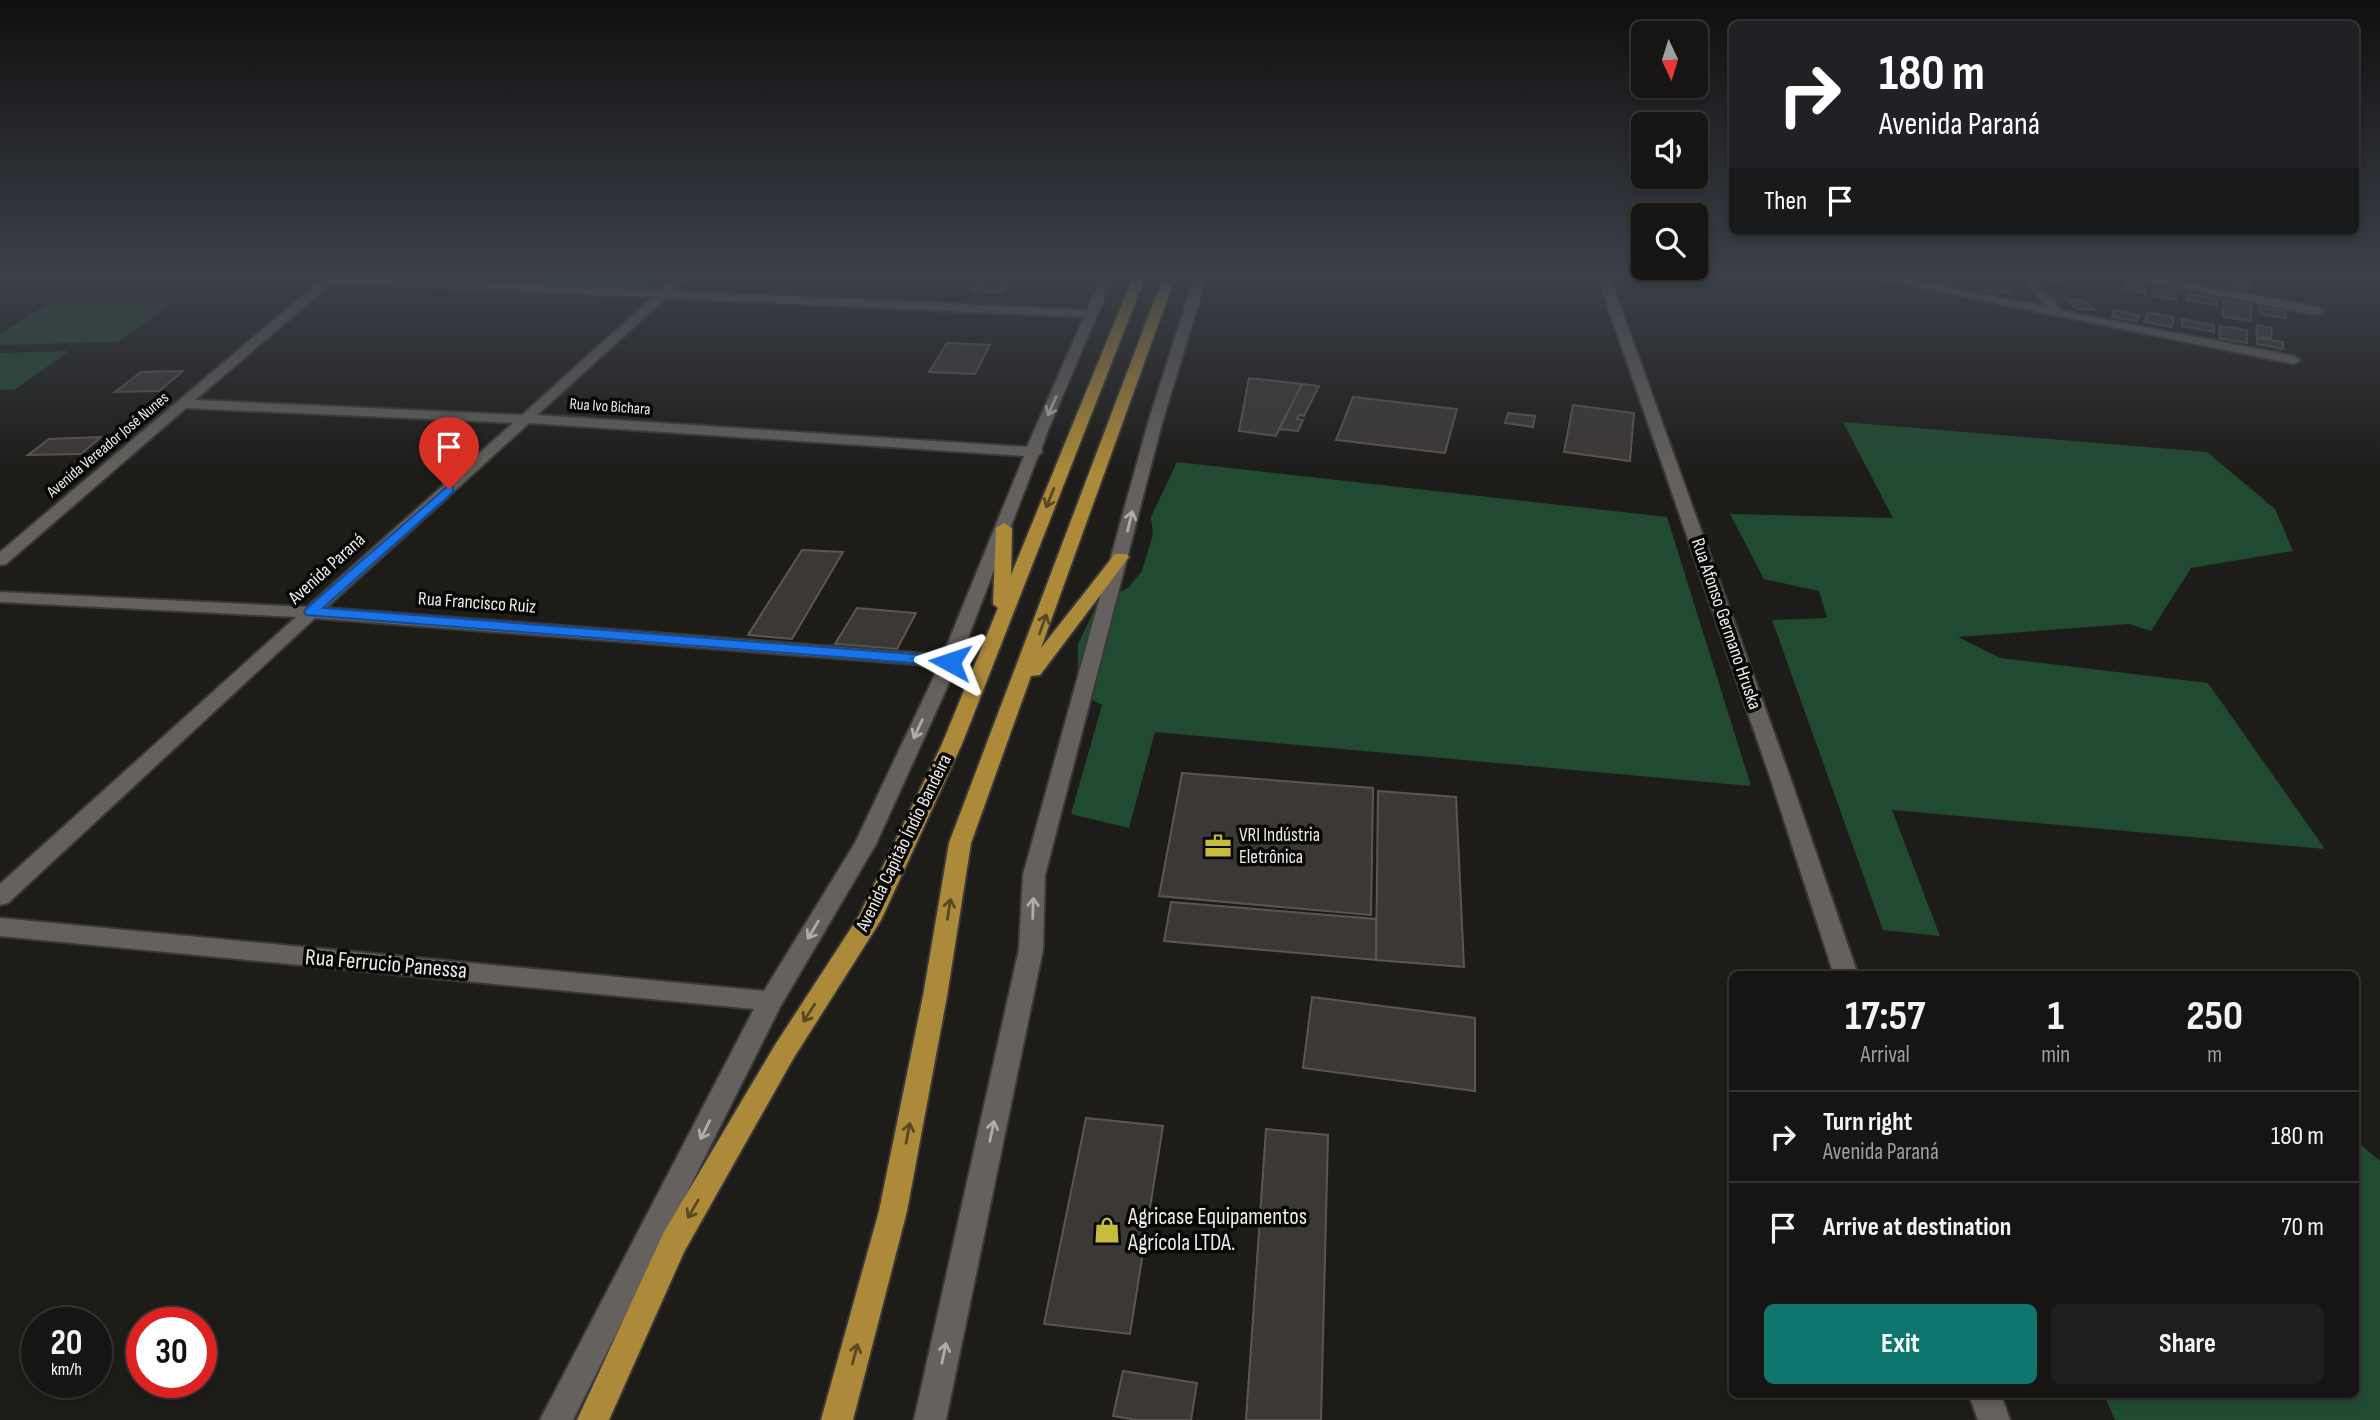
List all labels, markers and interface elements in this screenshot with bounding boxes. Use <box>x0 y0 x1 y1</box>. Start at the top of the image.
north arrow <box>1631 21 1708 98</box>
map controls <box>1631 21 1708 280</box>
text: 180 m <box>1879 45 1985 104</box>
icon: right <box>1764 49 1855 140</box>
text: Avenida Paraná <box>1879 105 2040 144</box>
button: sound <box>1631 112 1708 189</box>
icon: arrive <box>1821 182 1859 220</box>
text: Then <box>1764 186 1807 217</box>
button: search <box>1631 203 1708 280</box>
street label: Avenida Vereador José Nunes <box>42 388 173 502</box>
street label: Rua Ivo Bichara <box>569 395 651 419</box>
one-way arrow <box>1045 395 1058 416</box>
pin <box>419 417 479 489</box>
icon: arrive <box>430 428 468 466</box>
one-way arrow <box>1043 486 1056 508</box>
one-way arrow <box>1124 511 1137 533</box>
street label: Avenida Paraná <box>283 528 370 610</box>
street label: Rua Afonso Germano Hruska <box>1686 535 1766 713</box>
street label: Rua Francisco Ruiz <box>417 587 537 619</box>
one-way arrow <box>1038 614 1050 636</box>
position arrow <box>913 625 987 699</box>
one-way arrow <box>911 718 924 739</box>
street label: Avenida Capitão Índio Bandeira <box>851 751 957 936</box>
place label: VRI Indústria Eletrônica <box>1239 824 1320 869</box>
office icon: VRI Indústria Eletrônica <box>1203 831 1233 861</box>
one-way arrow <box>1026 896 1039 919</box>
one-way arrow <box>943 898 956 921</box>
one-way arrow <box>806 920 820 940</box>
street label: Rua Ferrucio Panessa <box>304 943 468 985</box>
text: 17:57 <box>1845 991 1925 1042</box>
text: 1 <box>2048 991 2064 1042</box>
text: 250 <box>2186 991 2243 1042</box>
one-way arrow <box>802 1003 816 1022</box>
text: Arrival <box>1860 1041 1910 1069</box>
text: min <box>2041 1041 2070 1069</box>
text: m <box>2207 1041 2222 1069</box>
text: Turn right <box>1823 1107 1912 1138</box>
icon: right <box>1764 1118 1802 1156</box>
one-way arrow <box>697 1119 711 1140</box>
one-way arrow <box>986 1120 1000 1143</box>
text: 180 m <box>2271 1121 2324 1152</box>
one-way arrow <box>902 1122 916 1145</box>
text: Avenida Paraná <box>1823 1138 1939 1166</box>
one-way arrow <box>686 1198 700 1218</box>
place label: Agricase Equipamentos Agrícola LTDA. <box>1127 1203 1307 1257</box>
icon: arrive <box>1764 1209 1802 1247</box>
text: Arrive at destination <box>1823 1212 2011 1243</box>
text: 70 m <box>2281 1212 2324 1243</box>
shop icon: Agricase Equipamentos Agrícola LTDA. <box>1092 1215 1122 1245</box>
button: Exit <box>1764 1304 2037 1384</box>
button: Share <box>2051 1304 2324 1384</box>
speed limit sign: 30 <box>126 1307 217 1398</box>
text: 20 <box>51 1322 83 1365</box>
one-way arrow <box>938 1342 952 1365</box>
one-way arrow <box>849 1343 862 1366</box>
text: km/h <box>51 1359 82 1380</box>

